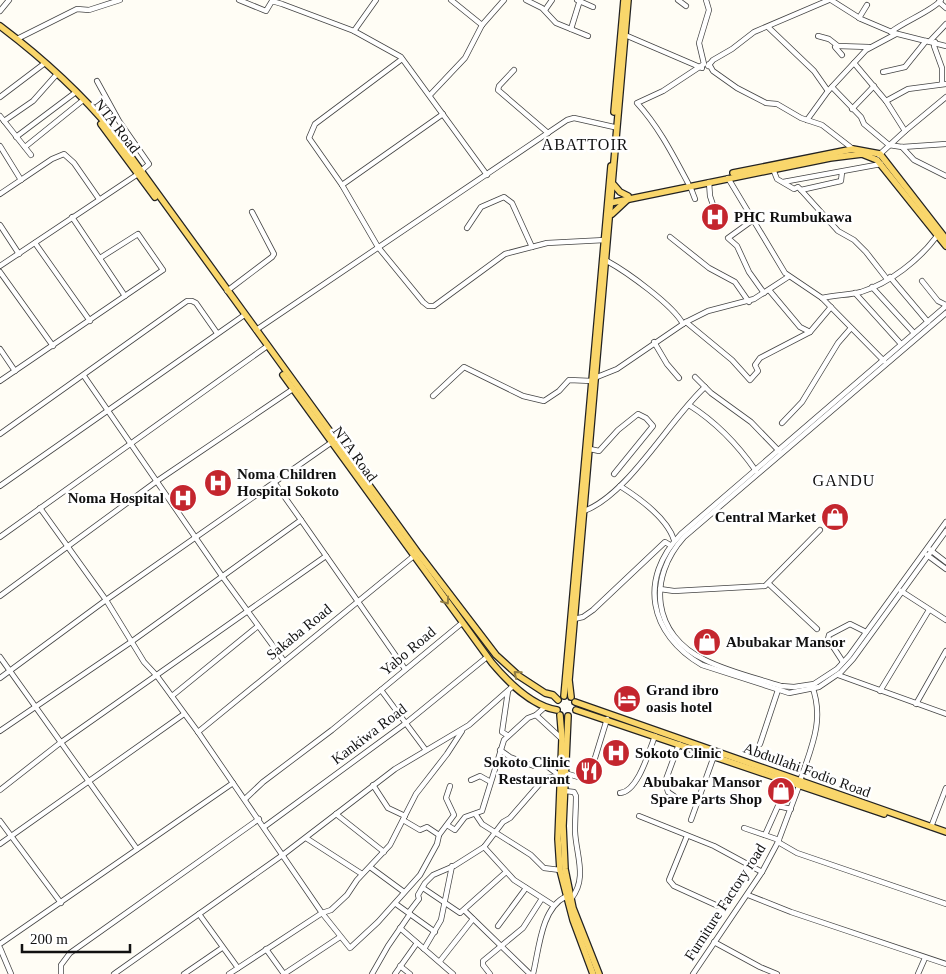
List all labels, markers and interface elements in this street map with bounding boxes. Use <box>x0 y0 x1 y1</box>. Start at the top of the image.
street label: NTA Road <box>91 96 143 157</box>
district label: ABATTOIR <box>542 136 628 153</box>
hospital icon: PHC Rumbukawa <box>700 202 730 232</box>
place label: PHC Rumbukawa <box>734 209 852 225</box>
street label: NTA Road <box>330 423 381 485</box>
place label: Noma Children Hospital Sokoto <box>237 466 339 499</box>
hospital icon: Noma Children Hospital Sokoto <box>203 468 233 498</box>
district label: GANDU <box>813 472 875 489</box>
hospital icon: Noma Hospital <box>168 483 198 513</box>
place label: Noma Hospital <box>68 490 164 506</box>
shop icon: Central Market <box>820 502 850 532</box>
place label: Central Market <box>715 509 816 525</box>
one-way arrow <box>440 595 449 605</box>
street label: Sakaba Road <box>263 601 335 663</box>
street label: Yabo Road <box>377 623 439 678</box>
shop icon: Abubakar Mansor <box>692 627 722 657</box>
place label: Abubakar Mansor <box>726 634 846 650</box>
one-way arrow <box>514 671 523 680</box>
place label: Grand ibro oasis hotel <box>646 682 719 715</box>
hotel icon: Grand ibro oasis hotel <box>612 684 642 714</box>
street label: Kankiwa Road <box>328 700 410 767</box>
hospital icon: Sokoto Clinic <box>601 738 631 768</box>
street label: Abdullahi Fodio Road <box>741 740 873 801</box>
place label: Sokoto Clinic <box>635 745 722 761</box>
place label: Sokoto Clinic Restaurant <box>484 754 570 787</box>
restaurant icon: Sokoto Clinic Restaurant <box>574 756 604 786</box>
place label: Abubakar Mansor Spare Parts Shop <box>643 774 762 807</box>
shop icon: Abubakar Mansor Spare Parts Shop <box>766 776 796 806</box>
street label: Furniture Factory road <box>681 840 769 963</box>
scale bar <box>22 922 130 954</box>
text: 200 m <box>30 931 68 947</box>

